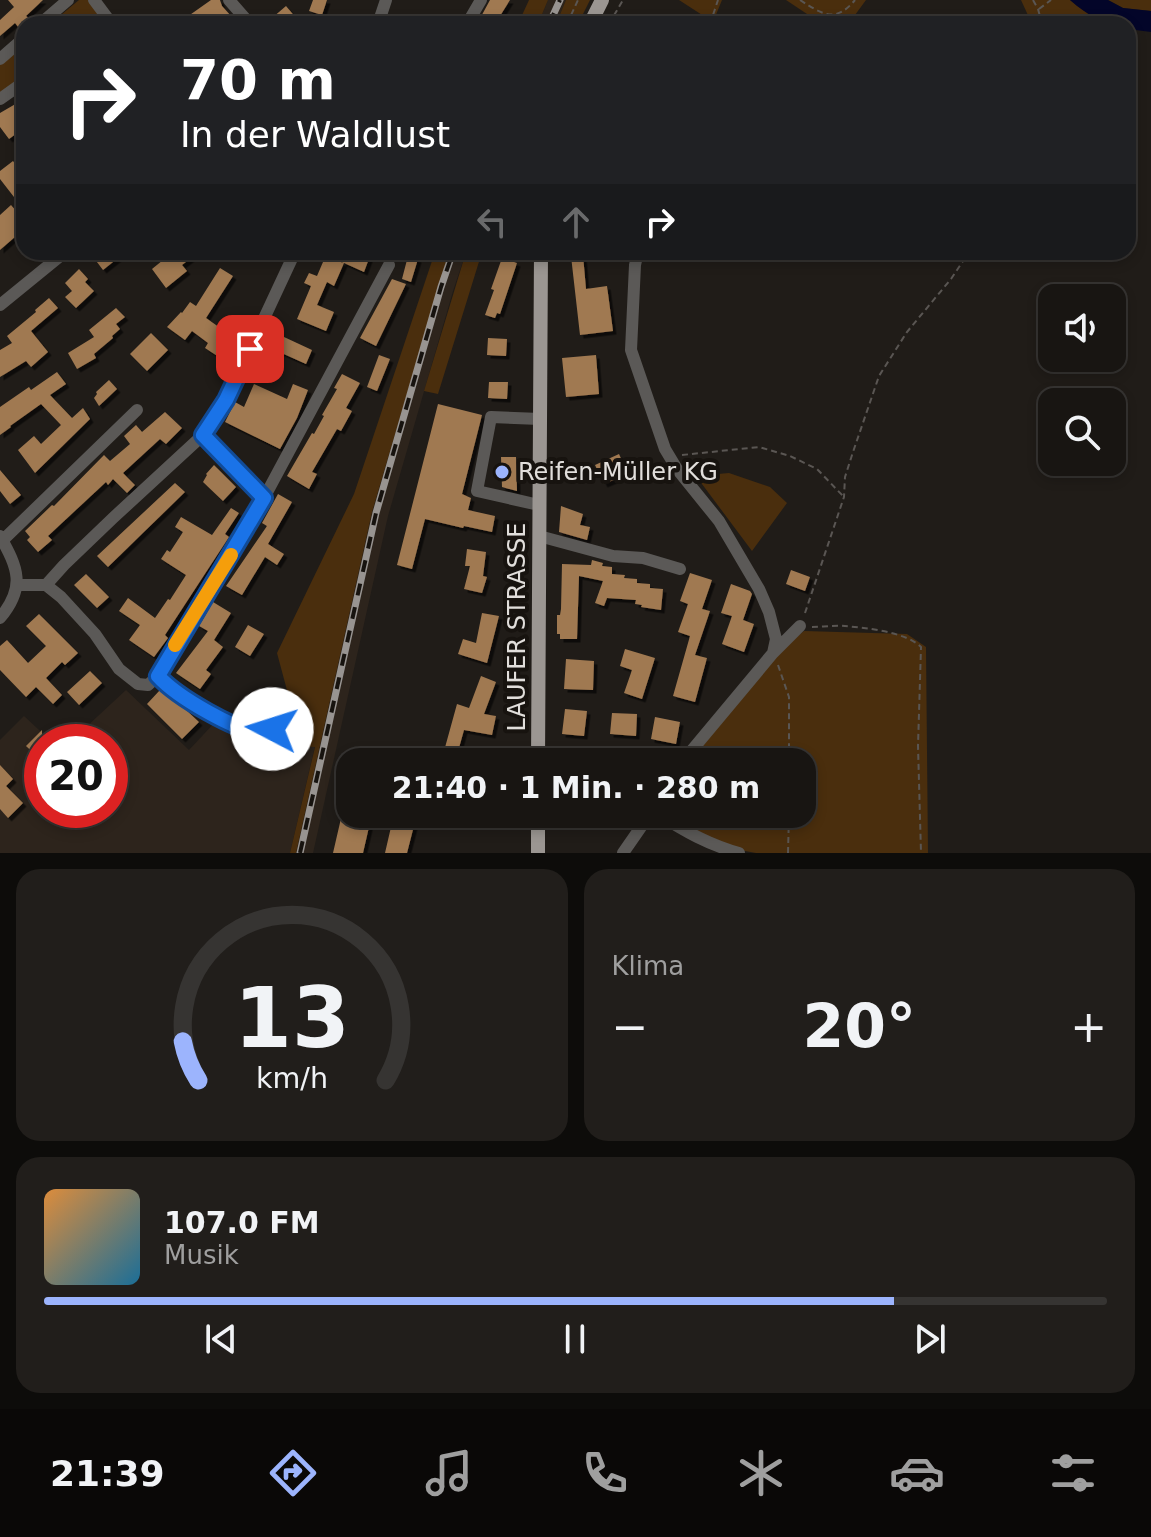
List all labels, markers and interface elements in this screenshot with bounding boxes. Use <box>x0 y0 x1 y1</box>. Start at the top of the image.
text: 70 m <box>180 47 336 112</box>
icon: right <box>48 48 152 152</box>
text: In der Waldlust <box>180 114 450 155</box>
icon: left <box>470 200 514 244</box>
icon: ahead <box>554 200 598 244</box>
icon: right <box>638 200 682 244</box>
map controls <box>1038 284 1126 476</box>
button: sound <box>1038 284 1126 372</box>
pin <box>216 315 284 383</box>
icon: arrive <box>228 327 272 371</box>
button: search <box>1038 388 1126 476</box>
place label: Reifen-Müller KG <box>518 458 718 486</box>
marker: Reifen-Müller KG <box>493 463 511 481</box>
street label: LAUFER STRASSE <box>503 523 531 731</box>
position arrow <box>230 687 314 771</box>
speed limit sign: 20 <box>24 724 128 828</box>
text: 21:40 · 1 Min. · 280 m <box>392 770 760 805</box>
text: Klima <box>612 951 684 981</box>
text: 13 <box>234 970 350 1067</box>
text: 20° <box>803 991 916 1061</box>
text: − <box>612 1001 648 1052</box>
text: + <box>1070 1001 1107 1052</box>
text: km/h <box>256 1061 328 1095</box>
text: 107.0 FM <box>164 1205 320 1240</box>
text: Musik <box>164 1240 239 1270</box>
icon: previous <box>199 1317 243 1361</box>
icon: pause <box>553 1317 597 1361</box>
icon: next <box>908 1317 952 1361</box>
icon: directions <box>265 1445 321 1501</box>
icon: music <box>421 1445 477 1501</box>
icon: phone <box>577 1445 633 1501</box>
icon: climate <box>733 1445 789 1501</box>
icon: car <box>889 1445 945 1501</box>
icon: filters <box>1045 1445 1101 1501</box>
text: 21:39 <box>50 1453 165 1494</box>

